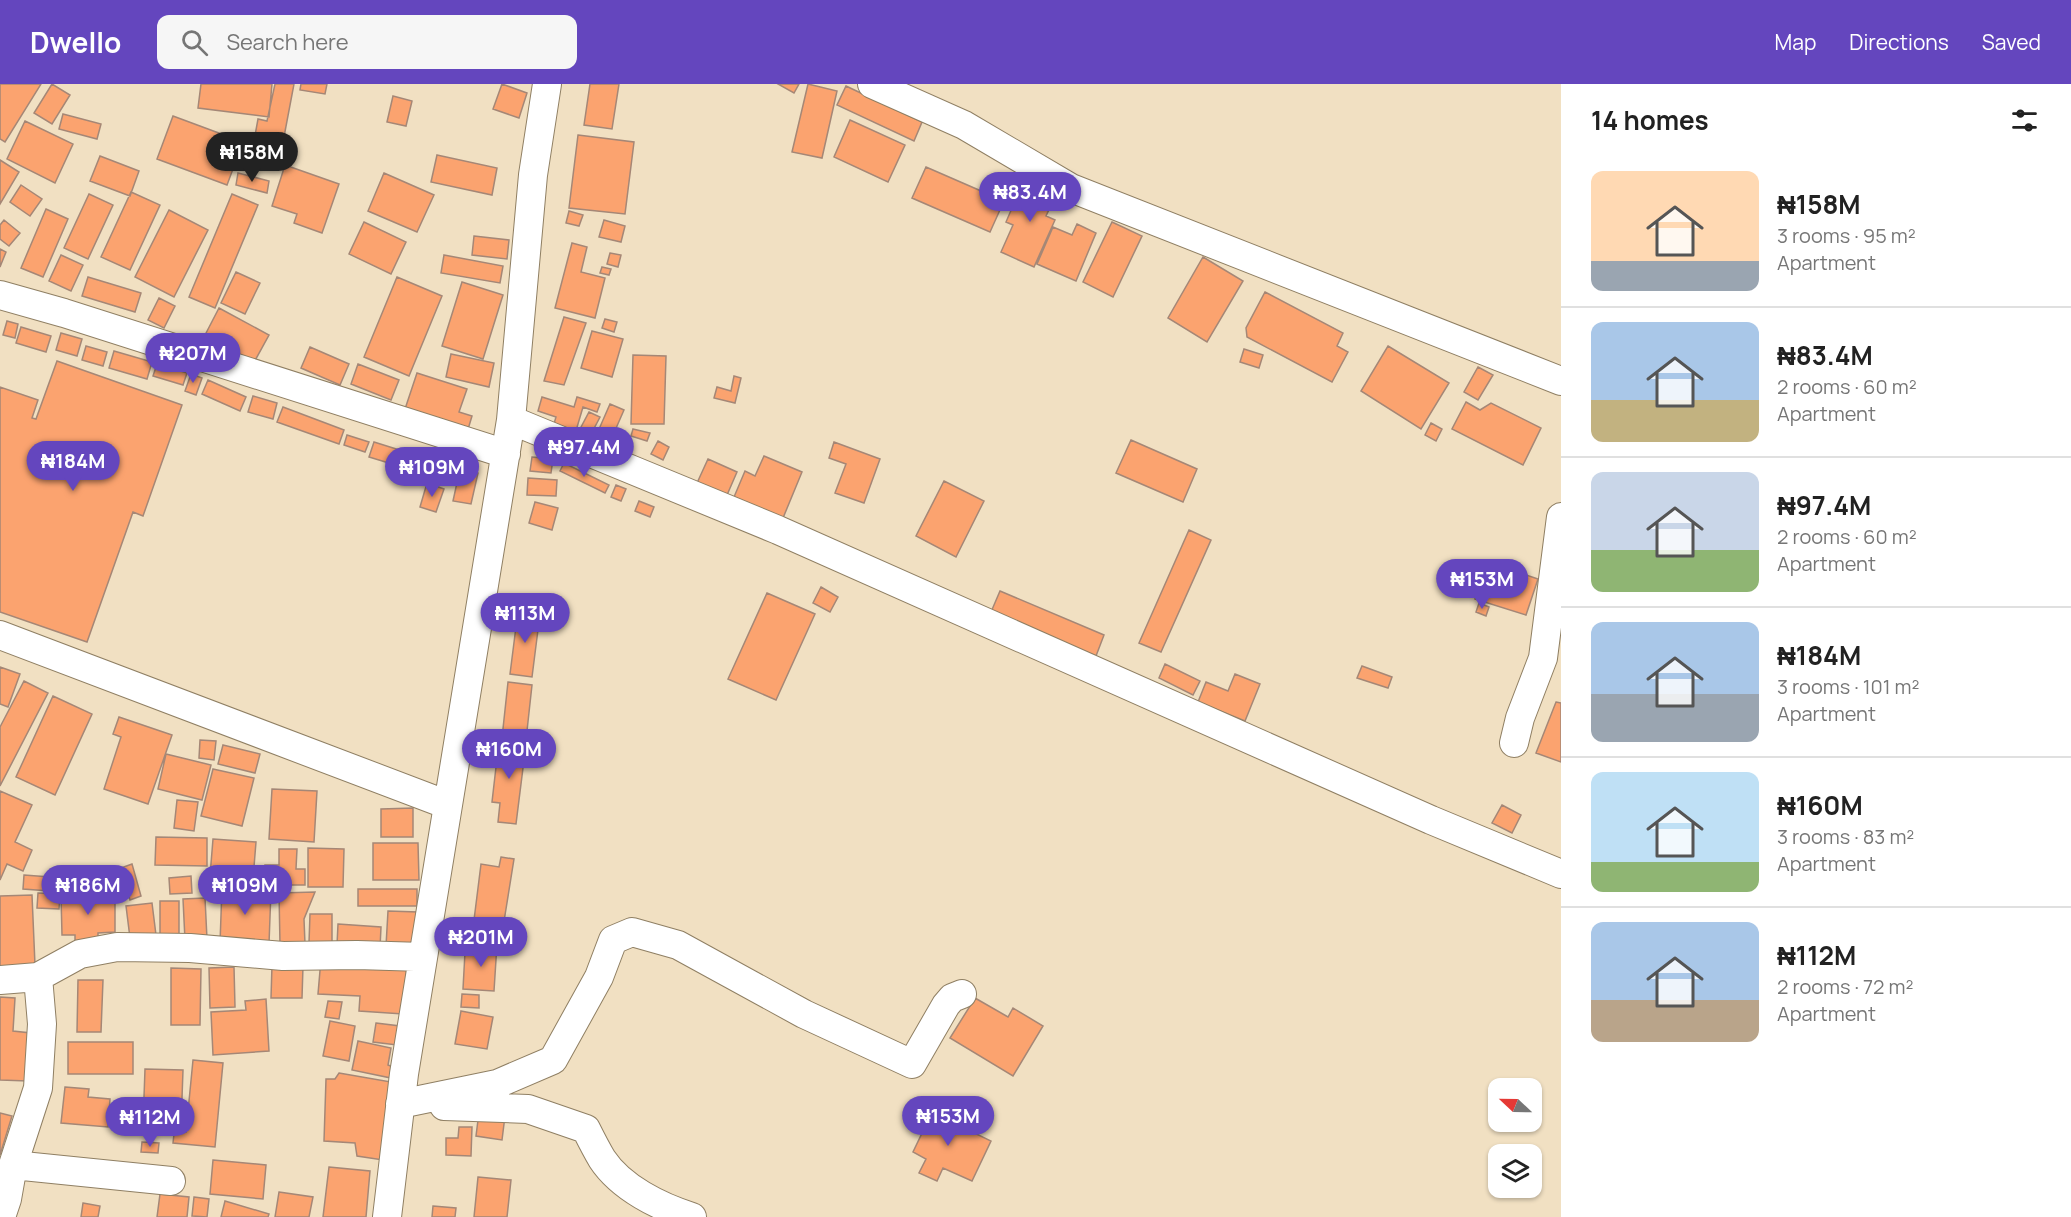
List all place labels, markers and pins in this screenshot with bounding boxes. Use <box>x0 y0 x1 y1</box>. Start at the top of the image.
pin: ₦158M <box>210 132 294 183</box>
pin: ₦83.4M <box>981 172 1079 223</box>
pin: ₦207M <box>151 333 235 384</box>
pin: ₦97.4M <box>535 427 633 478</box>
pin: ₦184M <box>31 441 115 492</box>
pin: ₦109M <box>390 447 474 498</box>
pin: ₦153M <box>1440 559 1524 610</box>
pin: ₦113M <box>483 593 567 644</box>
pin: ₦160M <box>467 729 551 780</box>
pin: ₦186M <box>46 865 130 916</box>
pin: ₦109M <box>203 865 287 916</box>
pin: ₦201M <box>439 917 523 968</box>
pin: ₦153M <box>906 1096 990 1147</box>
pin: ₦112M <box>108 1097 192 1148</box>

